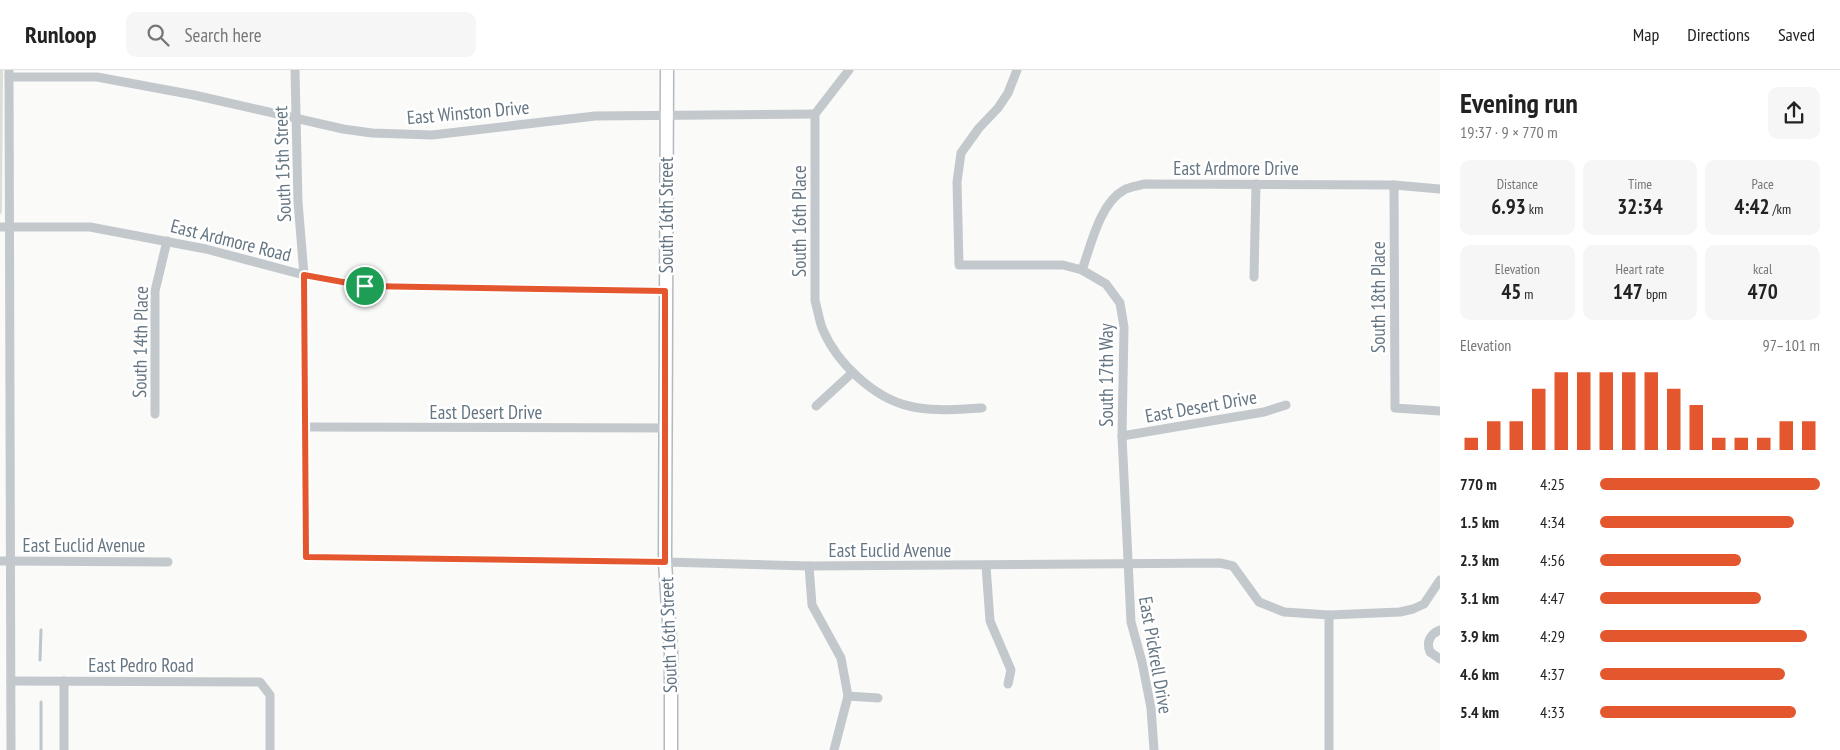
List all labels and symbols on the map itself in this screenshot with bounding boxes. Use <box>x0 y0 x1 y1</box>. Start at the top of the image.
street label: East Winston Drive <box>406 95 530 129</box>
street label: South 15th Street <box>268 105 296 223</box>
street label: South 16th Street <box>654 156 678 273</box>
street label: East Ardmore Drive <box>1173 156 1299 180</box>
street label: South 16th Place <box>787 165 811 277</box>
street label: East Ardmore Road <box>168 213 294 267</box>
street label: South 18th Place <box>1366 241 1390 353</box>
pin <box>344 265 386 307</box>
street label: South 14th Place <box>127 286 153 398</box>
street label: South 17th Way <box>1094 322 1118 427</box>
street label: East Desert Drive <box>1143 384 1259 428</box>
street label: East Desert Drive <box>430 400 543 424</box>
street label: East Euclid Avenue <box>23 533 146 557</box>
street label: East Euclid Avenue <box>829 538 952 562</box>
street label: South 16th Street <box>654 576 682 694</box>
street label: East Pickrell Drive <box>1134 594 1178 716</box>
street label: East Pedro Road <box>88 653 194 677</box>

